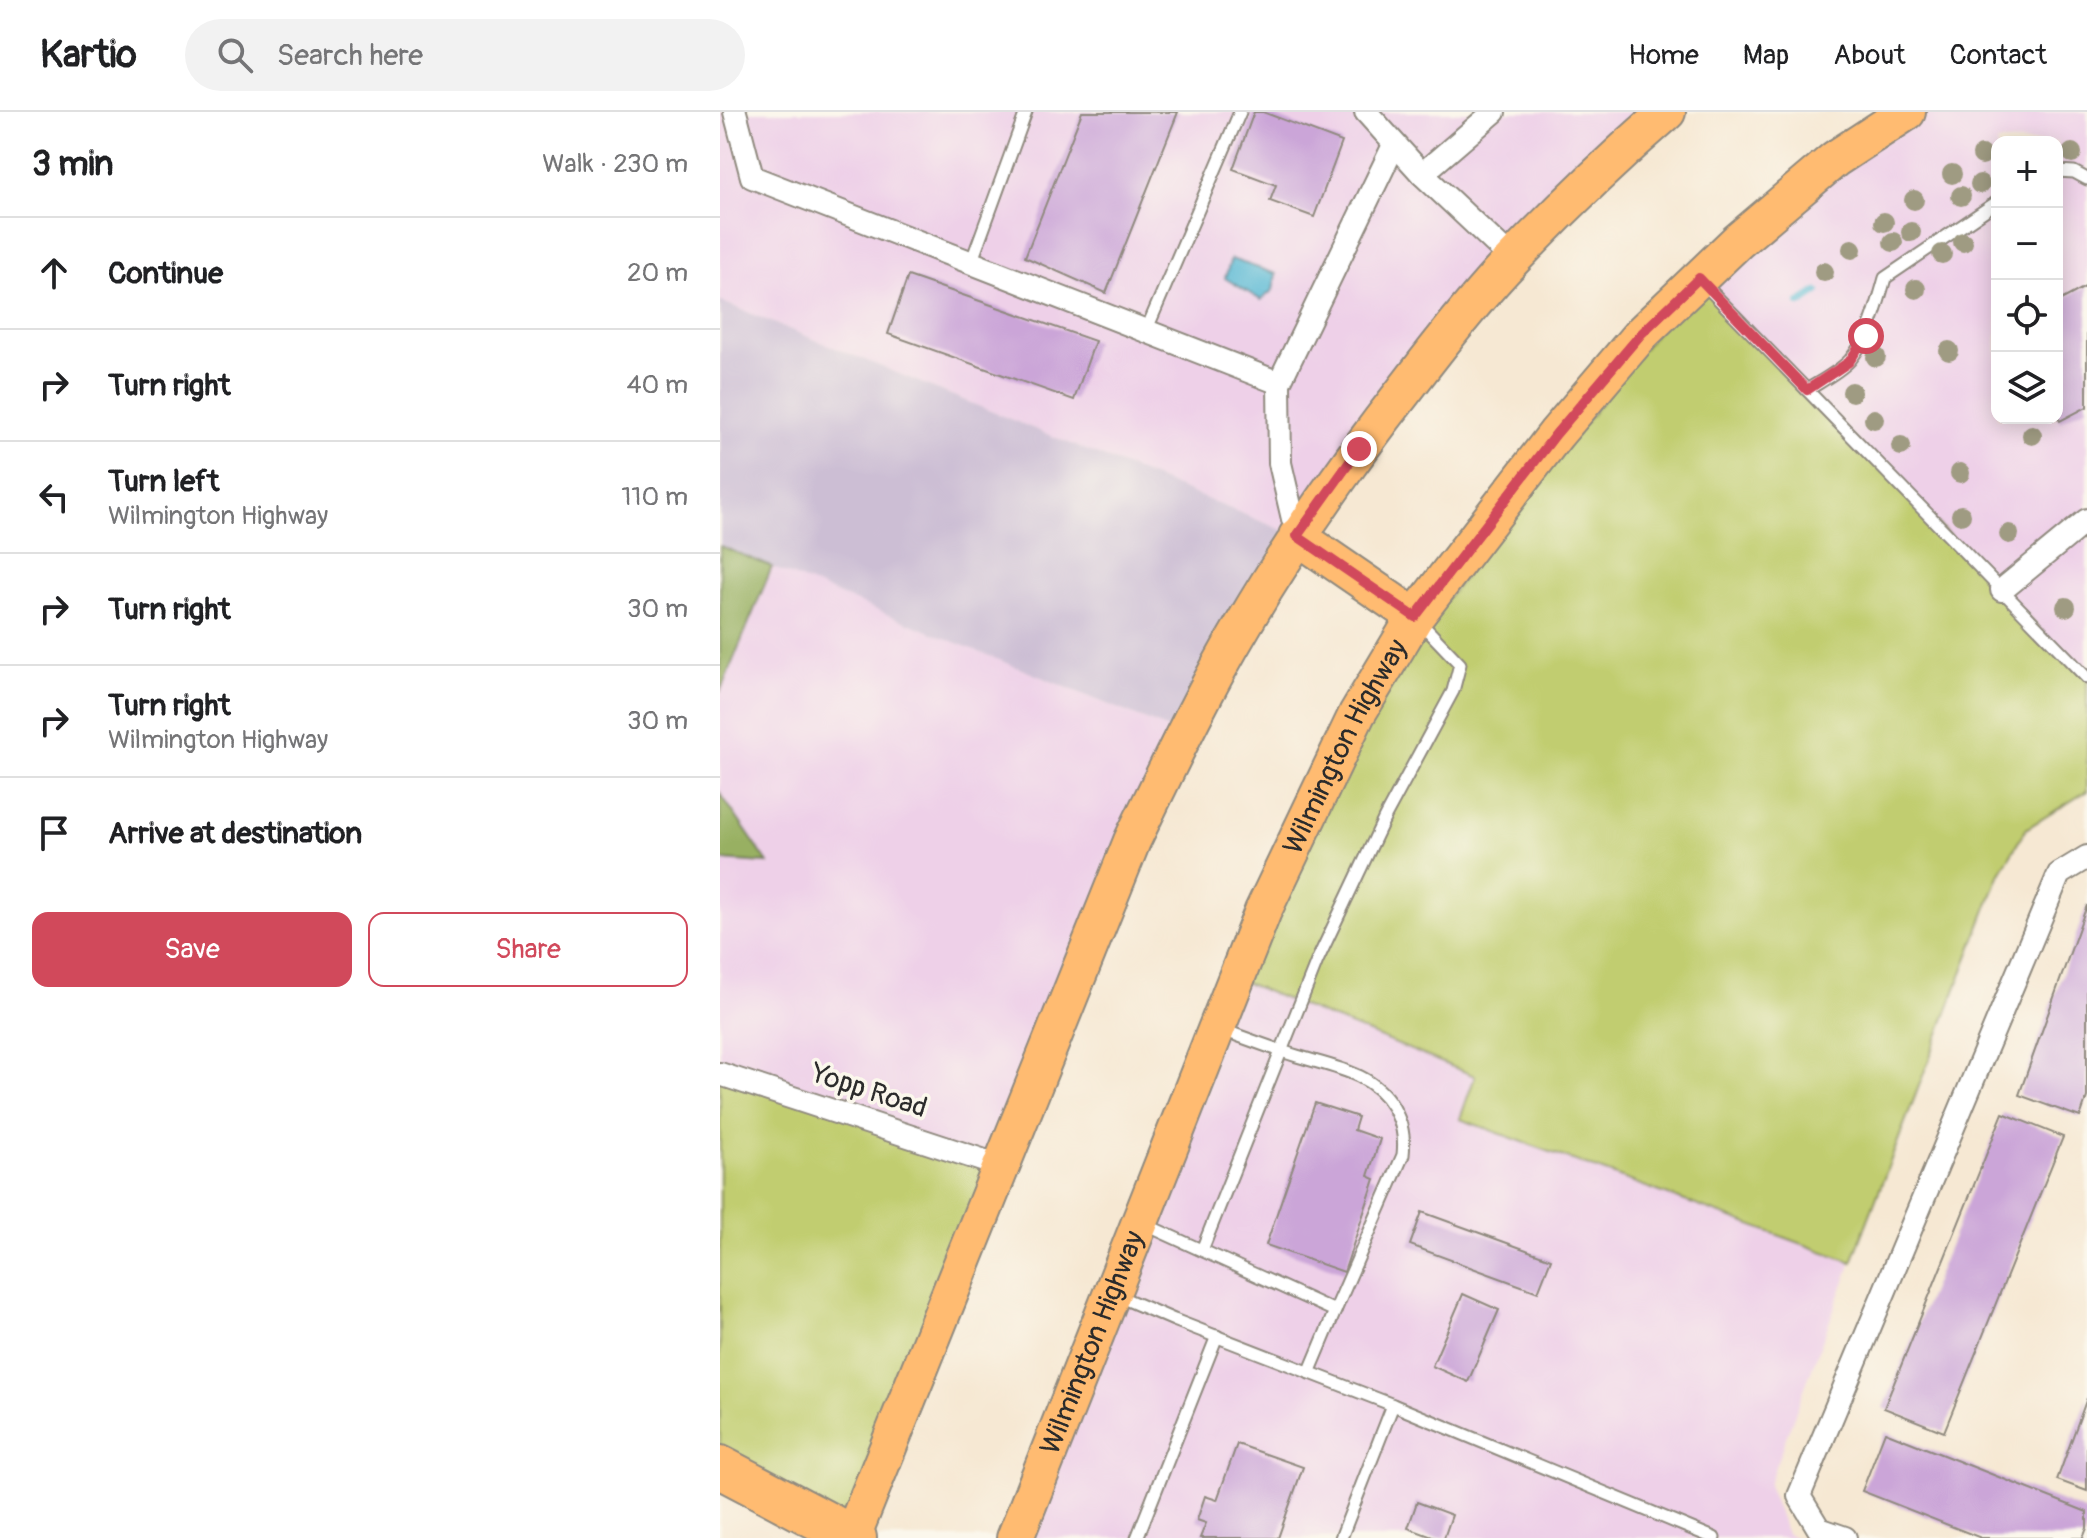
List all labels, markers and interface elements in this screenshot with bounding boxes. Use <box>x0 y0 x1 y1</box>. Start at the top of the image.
search box <box>185 19 745 91</box>
text: Kartio <box>40 31 137 79</box>
icon: search <box>213 33 257 77</box>
text: Search here <box>277 37 423 74</box>
text: Home <box>1628 38 1699 73</box>
text: Map <box>1743 38 1789 73</box>
text: About <box>1833 38 1906 73</box>
text: Contact <box>1950 38 2047 73</box>
map controls <box>1991 136 2063 424</box>
button: + <box>1991 136 2063 208</box>
text: 3 min <box>32 143 114 186</box>
text: Walk · 230 m <box>542 148 688 180</box>
button: − <box>1991 208 2063 280</box>
icon: ahead <box>32 251 76 295</box>
text: Continue <box>108 255 223 292</box>
text: 20 m <box>627 257 688 289</box>
button: locate <box>1991 280 2063 352</box>
route start <box>1848 318 1884 354</box>
button: layers <box>1991 352 2063 424</box>
icon: right <box>32 363 76 407</box>
text: Turn right <box>108 367 231 404</box>
text: 40 m <box>626 369 688 401</box>
route end <box>1341 431 1377 467</box>
text: Turn left <box>108 463 219 500</box>
icon: left <box>32 475 76 519</box>
text: 110 m <box>621 481 688 513</box>
text: Wilmington Highway <box>108 500 328 532</box>
icon: right <box>32 587 76 631</box>
text: Turn right <box>108 591 231 628</box>
text: 30 m <box>627 593 688 625</box>
street label: Wilmington Highway <box>1275 633 1415 860</box>
text: Turn right <box>108 687 231 724</box>
icon: right <box>32 699 76 743</box>
text: 30 m <box>627 705 688 737</box>
text: Wilmington Highway <box>108 724 328 756</box>
icon: arrive <box>32 811 76 855</box>
text: Arrive at destination <box>108 815 362 852</box>
button: Save <box>32 912 352 987</box>
button: Share <box>368 912 688 987</box>
street label: Yopp Road <box>806 1056 931 1126</box>
street label: Wilmington Highway <box>1032 1226 1152 1459</box>

